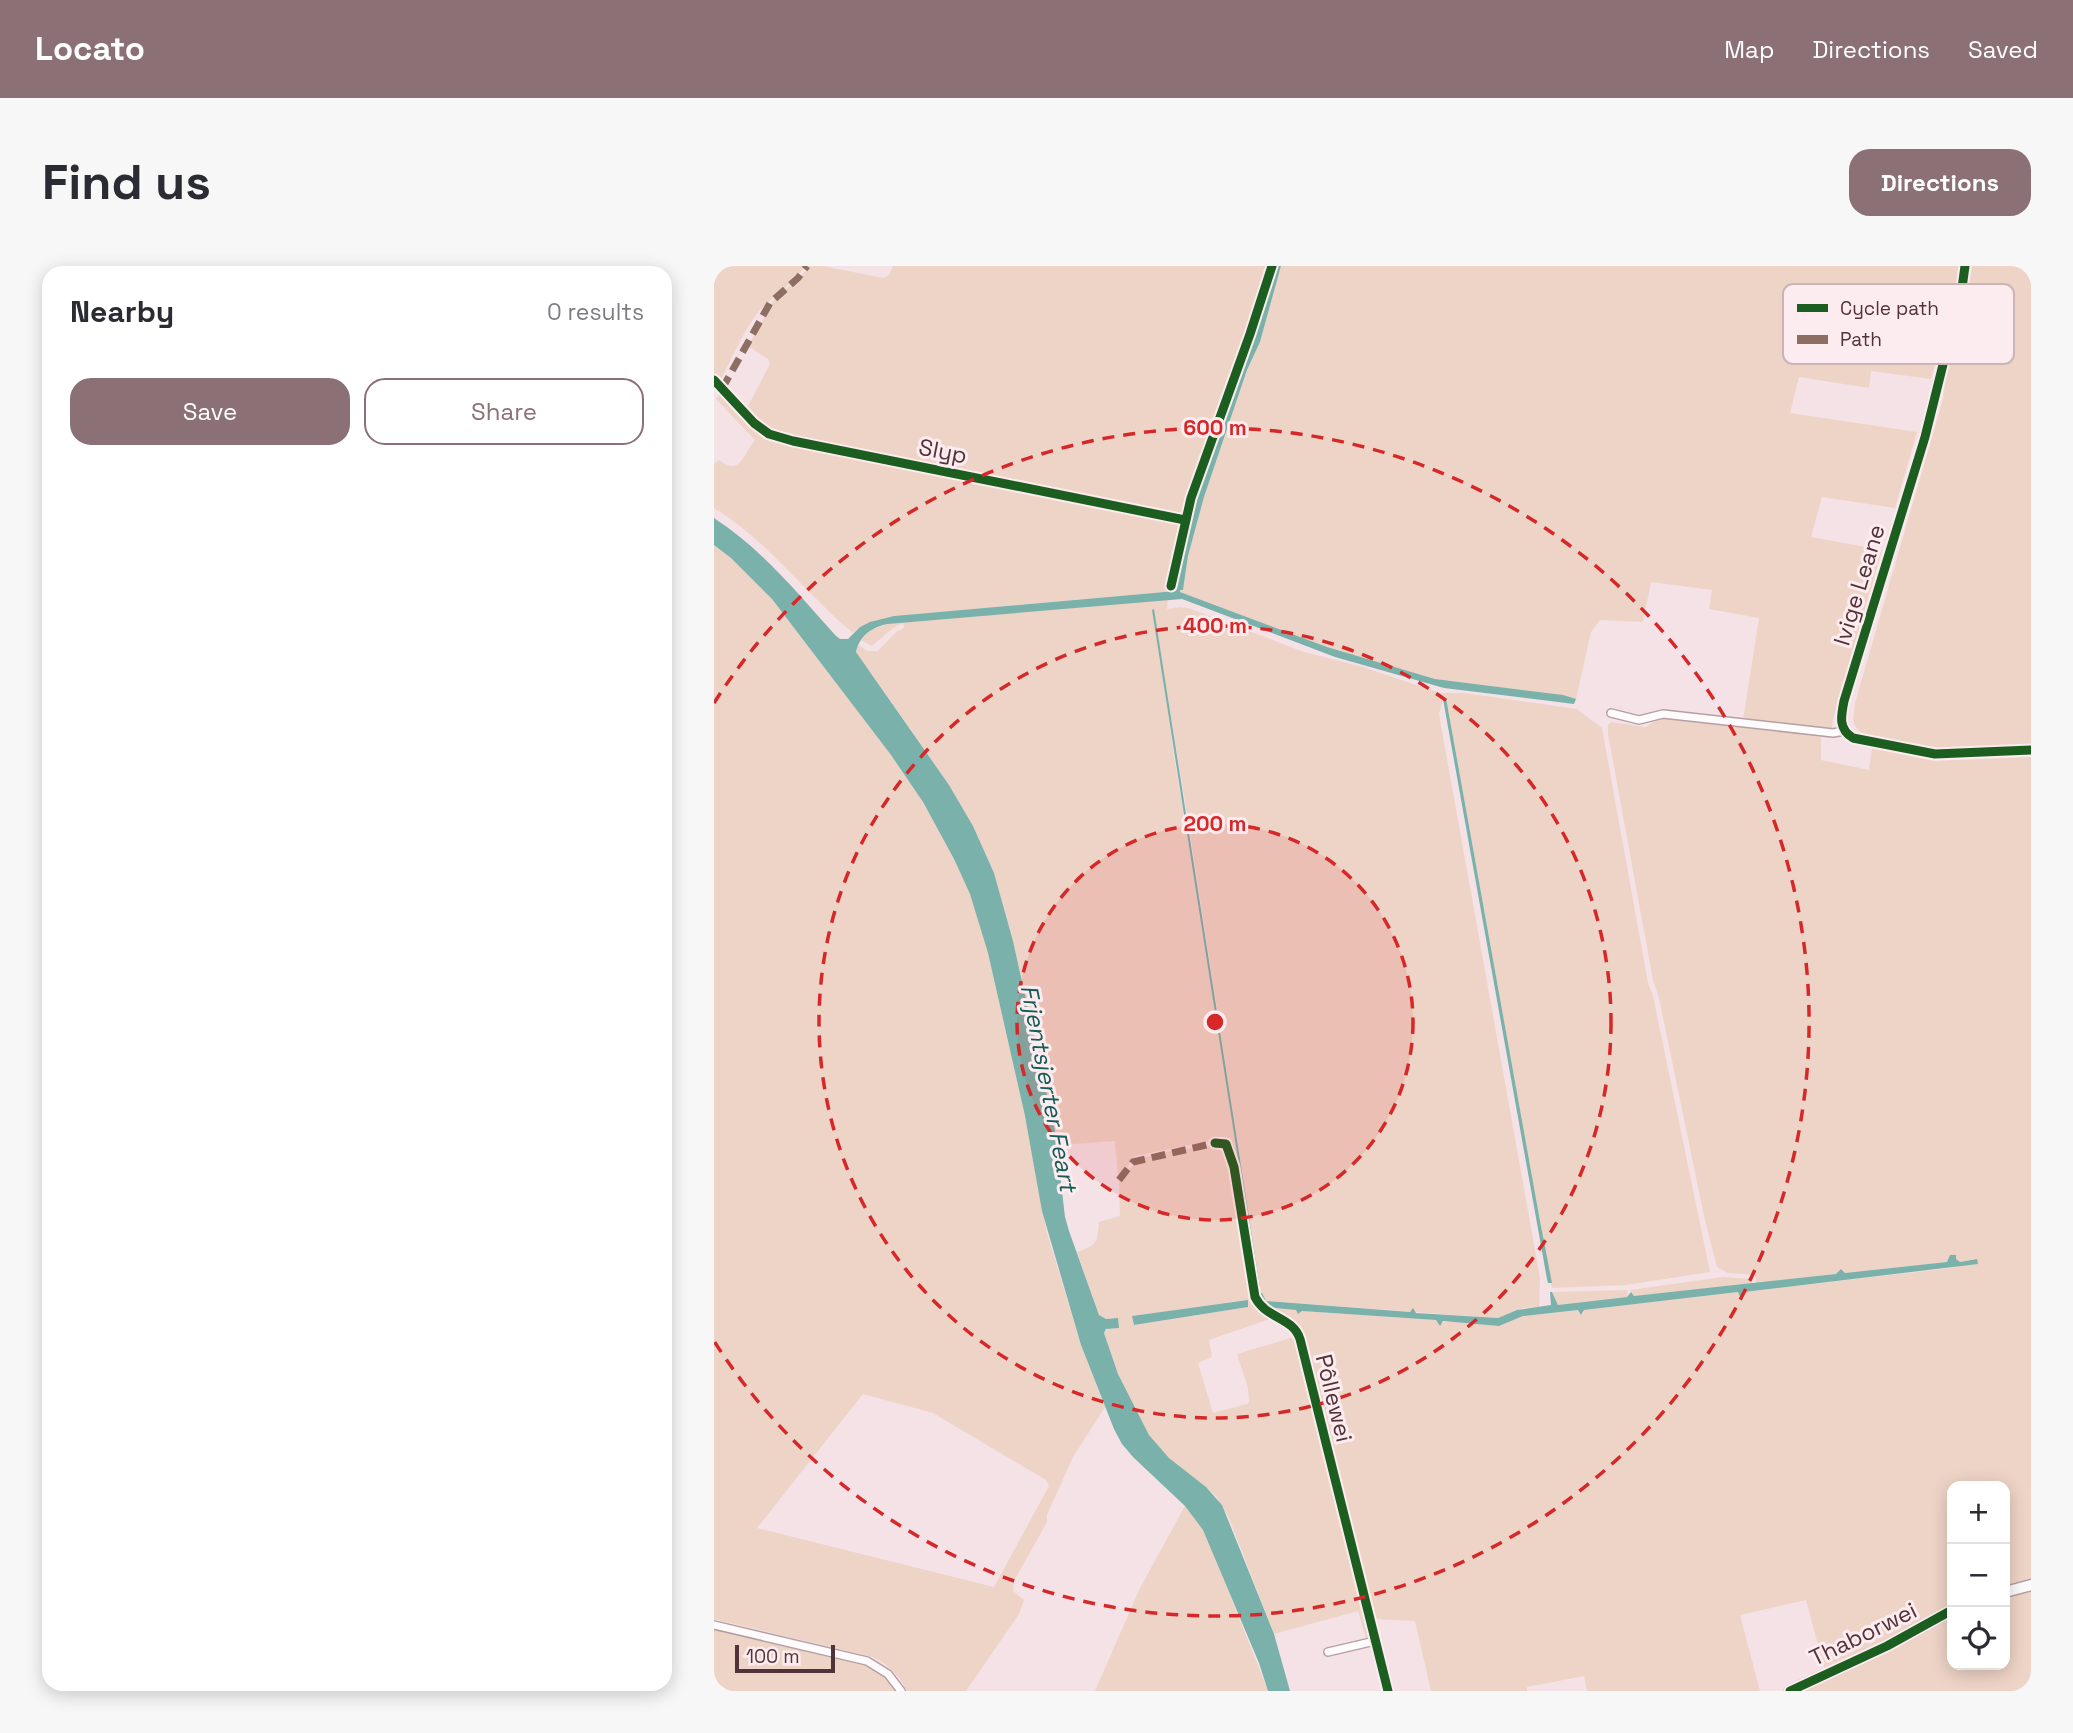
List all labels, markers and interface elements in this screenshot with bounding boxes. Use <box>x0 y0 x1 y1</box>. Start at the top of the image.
text: Locato <box>35 28 145 70</box>
text: Map <box>1724 34 1774 65</box>
text: Directions <box>1812 34 1930 65</box>
text: Saved <box>1968 34 2038 65</box>
button: Directions <box>1849 149 2031 216</box>
text: Find us <box>42 151 211 213</box>
legend <box>1783 284 2014 364</box>
text: Nearby <box>70 292 174 331</box>
text: Cycle path <box>1840 296 1939 321</box>
text: 0 results <box>547 297 644 327</box>
text: Path <box>1840 327 1882 352</box>
button: Save <box>70 378 350 445</box>
button: Share <box>364 378 644 445</box>
text: 600 m <box>1183 414 1247 441</box>
street label: Slyp <box>916 432 970 470</box>
street label: Ivige Leane <box>1826 521 1892 649</box>
text: 400 m <box>1183 612 1247 639</box>
text: 200 m <box>1184 810 1246 837</box>
water label: Frjentsjerter Feart <box>1014 982 1085 1196</box>
centre of rings <box>1203 1010 1227 1034</box>
street label: Pôllewei <box>1309 1351 1359 1445</box>
map controls <box>1947 1481 2010 1670</box>
button: + <box>1947 1481 2010 1544</box>
button: − <box>1947 1544 2010 1607</box>
street label: Thaborwei <box>1804 1595 1922 1673</box>
button: locate <box>1947 1607 2010 1670</box>
scale bar <box>735 1642 835 1674</box>
text: 100 m <box>746 1644 800 1669</box>

